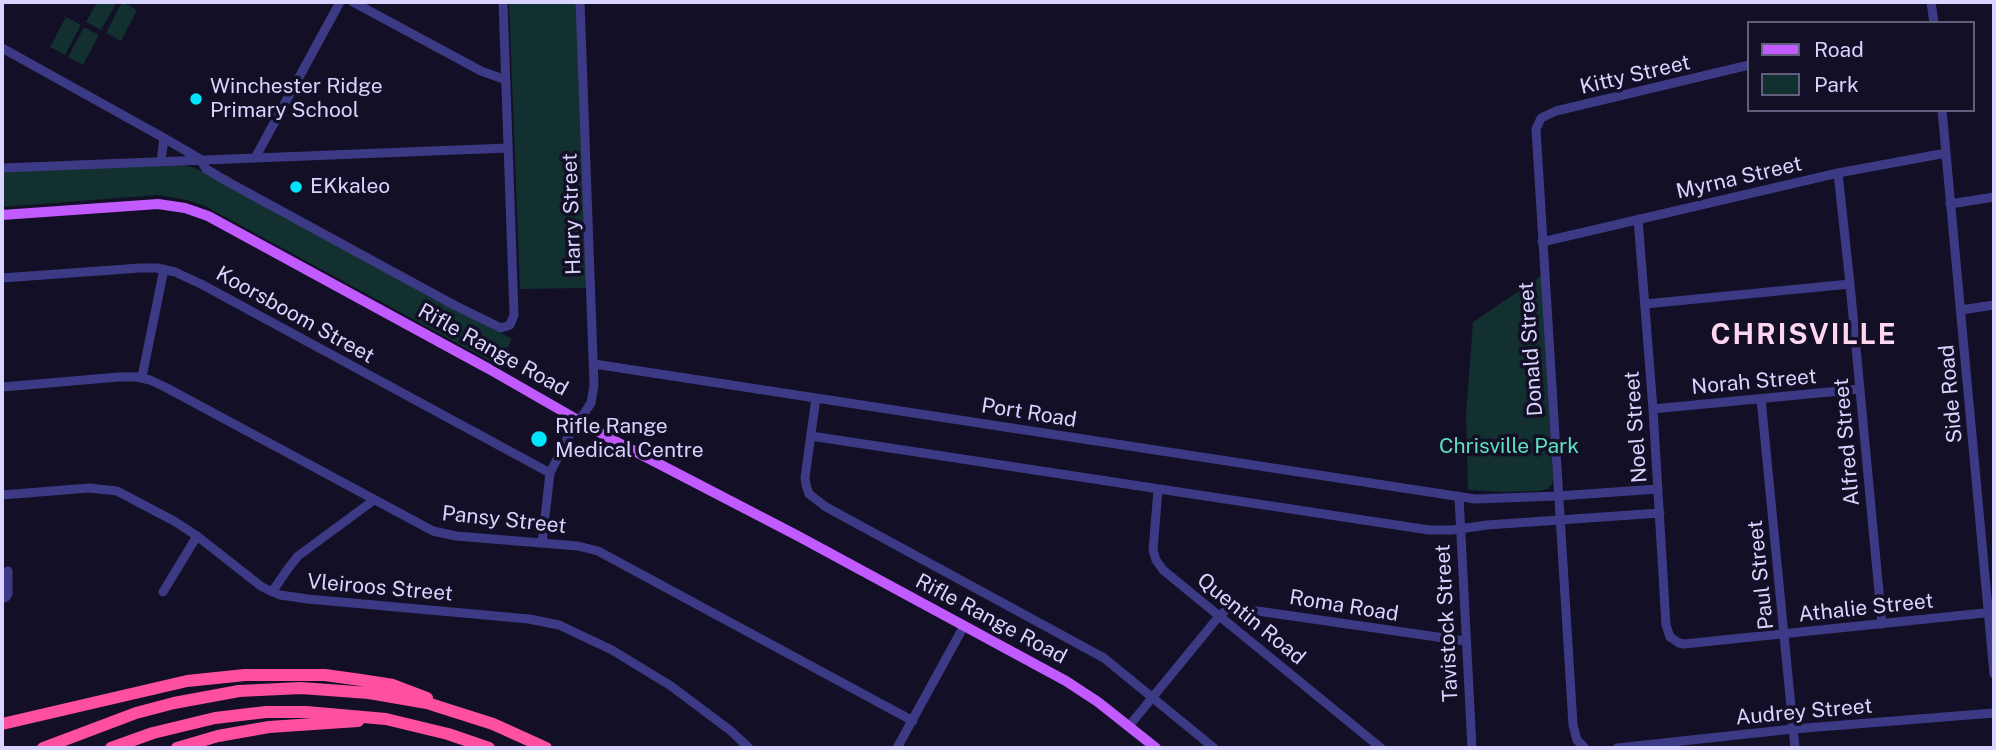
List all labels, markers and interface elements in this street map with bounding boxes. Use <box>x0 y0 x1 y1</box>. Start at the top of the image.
legend <box>1748 21 1975 112</box>
text: Road <box>1814 37 1864 62</box>
street label: Kitty Street <box>1577 50 1693 100</box>
text: Park <box>1814 72 1859 97</box>
place label: Winchester Ridge Primary School <box>210 74 383 124</box>
marker: Winchester Ridge Primary School <box>188 91 204 107</box>
street label: Myrna Street <box>1674 151 1804 205</box>
street label: Harry Street <box>557 153 587 275</box>
place label: EKkaleo <box>310 174 390 200</box>
marker: EKkaleo <box>288 179 304 195</box>
street label: Koorsboom Street <box>211 261 379 369</box>
street label: Donald Street <box>1514 281 1548 417</box>
street label: Rifle Range Road <box>414 298 572 402</box>
district label: CHRISVILLE <box>1712 318 1896 352</box>
street label: Side Road <box>1934 344 1968 444</box>
street label: Norah Street <box>1690 364 1818 400</box>
street label: Noel Street <box>1620 370 1652 484</box>
street label: Alfred Street <box>1829 377 1865 507</box>
street label: Port Road <box>980 393 1078 433</box>
place label: Rifle Range Medical Centre <box>555 414 704 464</box>
marker: Rifle Range Medical Centre <box>529 429 549 449</box>
park label: Chrisville Park <box>1439 434 1579 460</box>
street label: Pansy Street <box>440 501 568 539</box>
street label: Paul Street <box>1743 519 1779 631</box>
street label: Tavistock Street <box>1430 543 1464 703</box>
street label: Quentin Road <box>1192 568 1310 670</box>
street label: Vleiroos Street <box>306 569 454 607</box>
street label: Rifle Range Road <box>911 569 1071 669</box>
street label: Roma Road <box>1288 585 1400 627</box>
street label: Athalie Street <box>1797 588 1935 628</box>
street label: Audrey Street <box>1735 693 1873 731</box>

